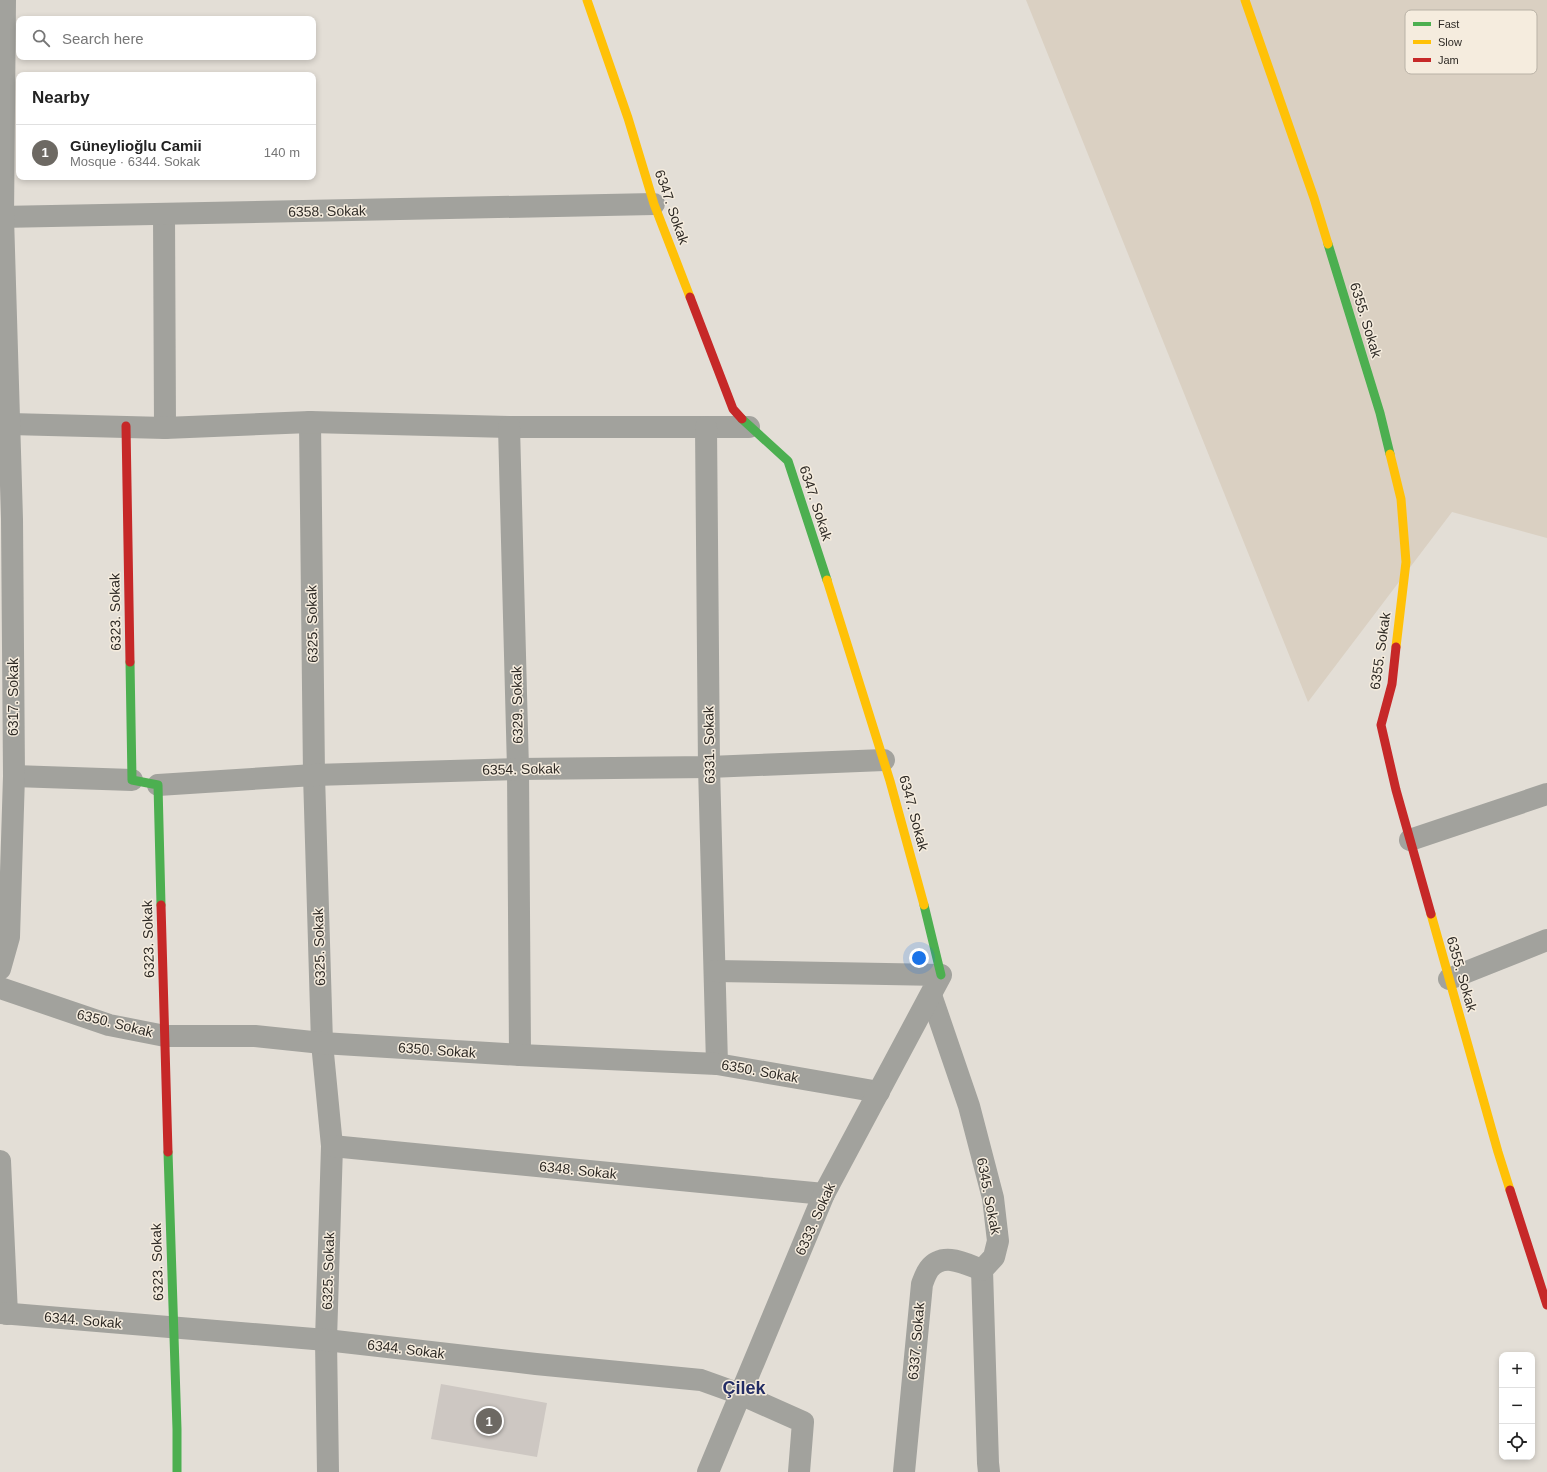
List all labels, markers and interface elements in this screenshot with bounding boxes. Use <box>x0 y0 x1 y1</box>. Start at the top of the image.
legend <box>1405 10 1537 74</box>
search box <box>16 16 316 60</box>
text: Fast <box>1438 18 1459 30</box>
icon: search <box>30 27 52 49</box>
text: Search here <box>62 30 144 47</box>
text: Slow <box>1438 36 1462 48</box>
text: Jam <box>1438 54 1459 66</box>
text: Nearby <box>32 88 90 107</box>
text: Güneylioğlu Camii <box>70 137 202 154</box>
text: 1 <box>41 145 49 160</box>
text: 140 m <box>264 145 300 160</box>
text: Mosque · 6344. Sokak <box>70 154 200 169</box>
street label: 6347. Sokak <box>652 168 693 247</box>
street label: 6358. Sokak <box>288 202 367 220</box>
street label: 6355. Sokak <box>1347 280 1385 361</box>
street label: 6347. Sokak <box>796 464 836 543</box>
street label: 6323. Sokak <box>106 572 124 651</box>
street label: 6325. Sokak <box>303 584 321 663</box>
street label: 6355. Sokak <box>1367 610 1393 691</box>
street label: 6317. Sokak <box>5 657 21 736</box>
street label: 6329. Sokak <box>508 665 526 744</box>
street label: 6331. Sokak <box>700 705 718 784</box>
street label: 6354. Sokak <box>482 760 561 778</box>
street label: 6347. Sokak <box>896 773 932 854</box>
street label: 6323. Sokak <box>139 899 157 978</box>
street label: 6325. Sokak <box>310 907 328 986</box>
street label: 6355. Sokak <box>1444 934 1481 1015</box>
your location <box>909 948 929 968</box>
street label: 6350. Sokak <box>75 1006 156 1040</box>
street label: 6350. Sokak <box>398 1039 477 1061</box>
street label: 6350. Sokak <box>720 1056 801 1086</box>
street label: 6345. Sokak <box>974 1156 1004 1237</box>
street label: 6348. Sokak <box>538 1158 619 1182</box>
street label: 6333. Sokak <box>792 1179 839 1258</box>
street label: 6323. Sokak <box>148 1222 166 1301</box>
street label: 6325. Sokak <box>319 1231 337 1310</box>
street label: 6337. Sokak <box>905 1301 927 1380</box>
street label: 6344. Sokak <box>44 1309 123 1331</box>
street label: 6344. Sokak <box>366 1336 447 1362</box>
map controls <box>1499 1352 1535 1460</box>
button: + <box>1499 1352 1535 1388</box>
district label: Çilek <box>722 1378 766 1398</box>
button: − <box>1499 1388 1535 1424</box>
pin: 1 <box>476 1406 502 1436</box>
button: locate <box>1499 1424 1535 1460</box>

